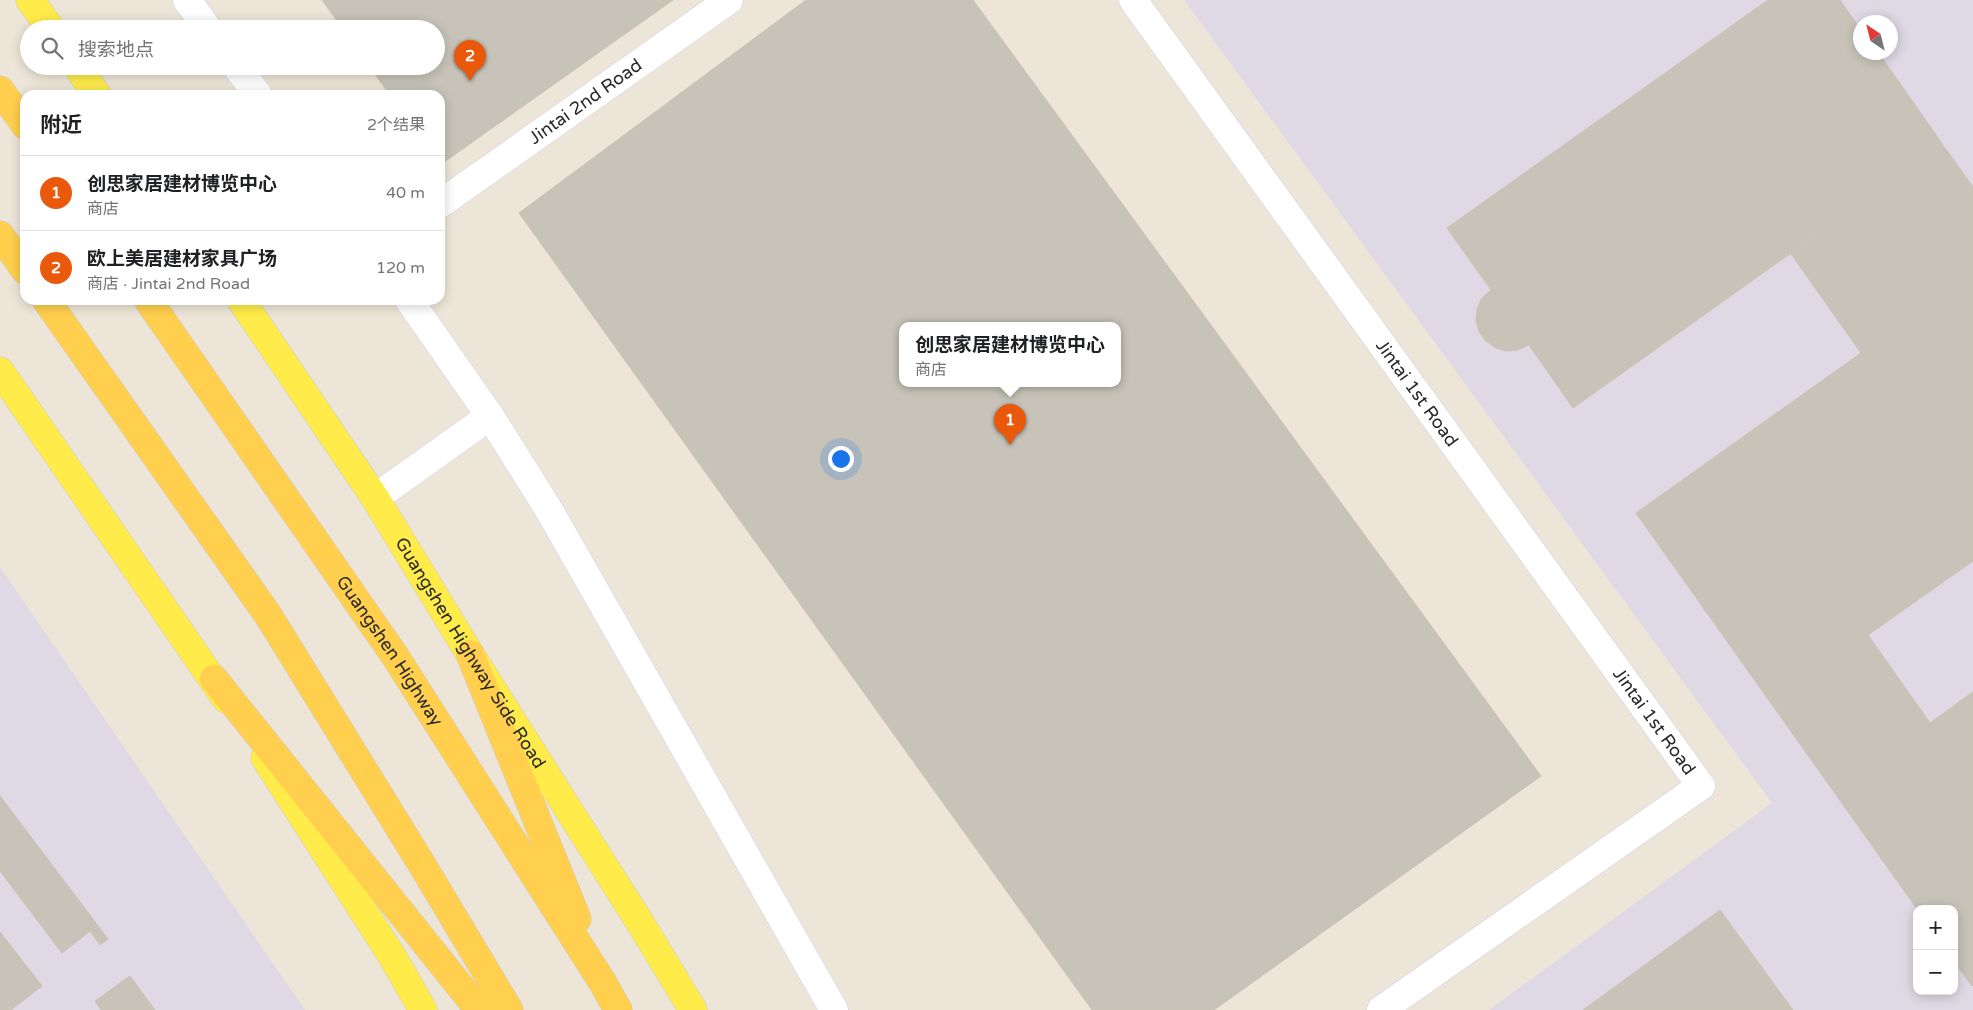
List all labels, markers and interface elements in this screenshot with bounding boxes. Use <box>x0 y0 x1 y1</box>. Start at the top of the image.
north arrow <box>1853 15 1898 60</box>
search box <box>20 20 445 75</box>
icon: search <box>38 34 66 62</box>
text: 搜索地点 <box>78 39 154 61</box>
pin: 2 <box>454 40 486 81</box>
street label: Jintai 2nd Road <box>525 54 646 149</box>
text: 附近 <box>40 113 82 138</box>
text: 2个结果 <box>367 115 425 135</box>
text: 创思家居建材博览中心 <box>87 173 277 195</box>
text: 1 <box>51 183 61 203</box>
text: 40 m <box>386 183 425 203</box>
text: 商店 <box>87 199 119 219</box>
text: 欧上美居建材家具广场 <box>87 248 277 270</box>
text: 2 <box>51 258 61 278</box>
text: 120 m <box>376 258 425 278</box>
text: 商店 · Jintai 2nd Road <box>87 274 250 294</box>
popup <box>899 322 1121 387</box>
text: 创思家居建材博览中心 <box>915 334 1105 356</box>
street label: Jintai 1st Road <box>1371 335 1463 451</box>
text: 商店 <box>915 360 947 380</box>
pin: 1 <box>994 404 1026 445</box>
your location <box>828 446 854 472</box>
street label: Guangshen Highway Side Road <box>391 533 551 773</box>
street label: Guangshen Highway <box>332 571 448 730</box>
street label: Jintai 1st Road <box>1608 664 1700 779</box>
map controls <box>1913 905 1958 995</box>
button: + <box>1913 905 1958 950</box>
button: − <box>1913 950 1958 995</box>

